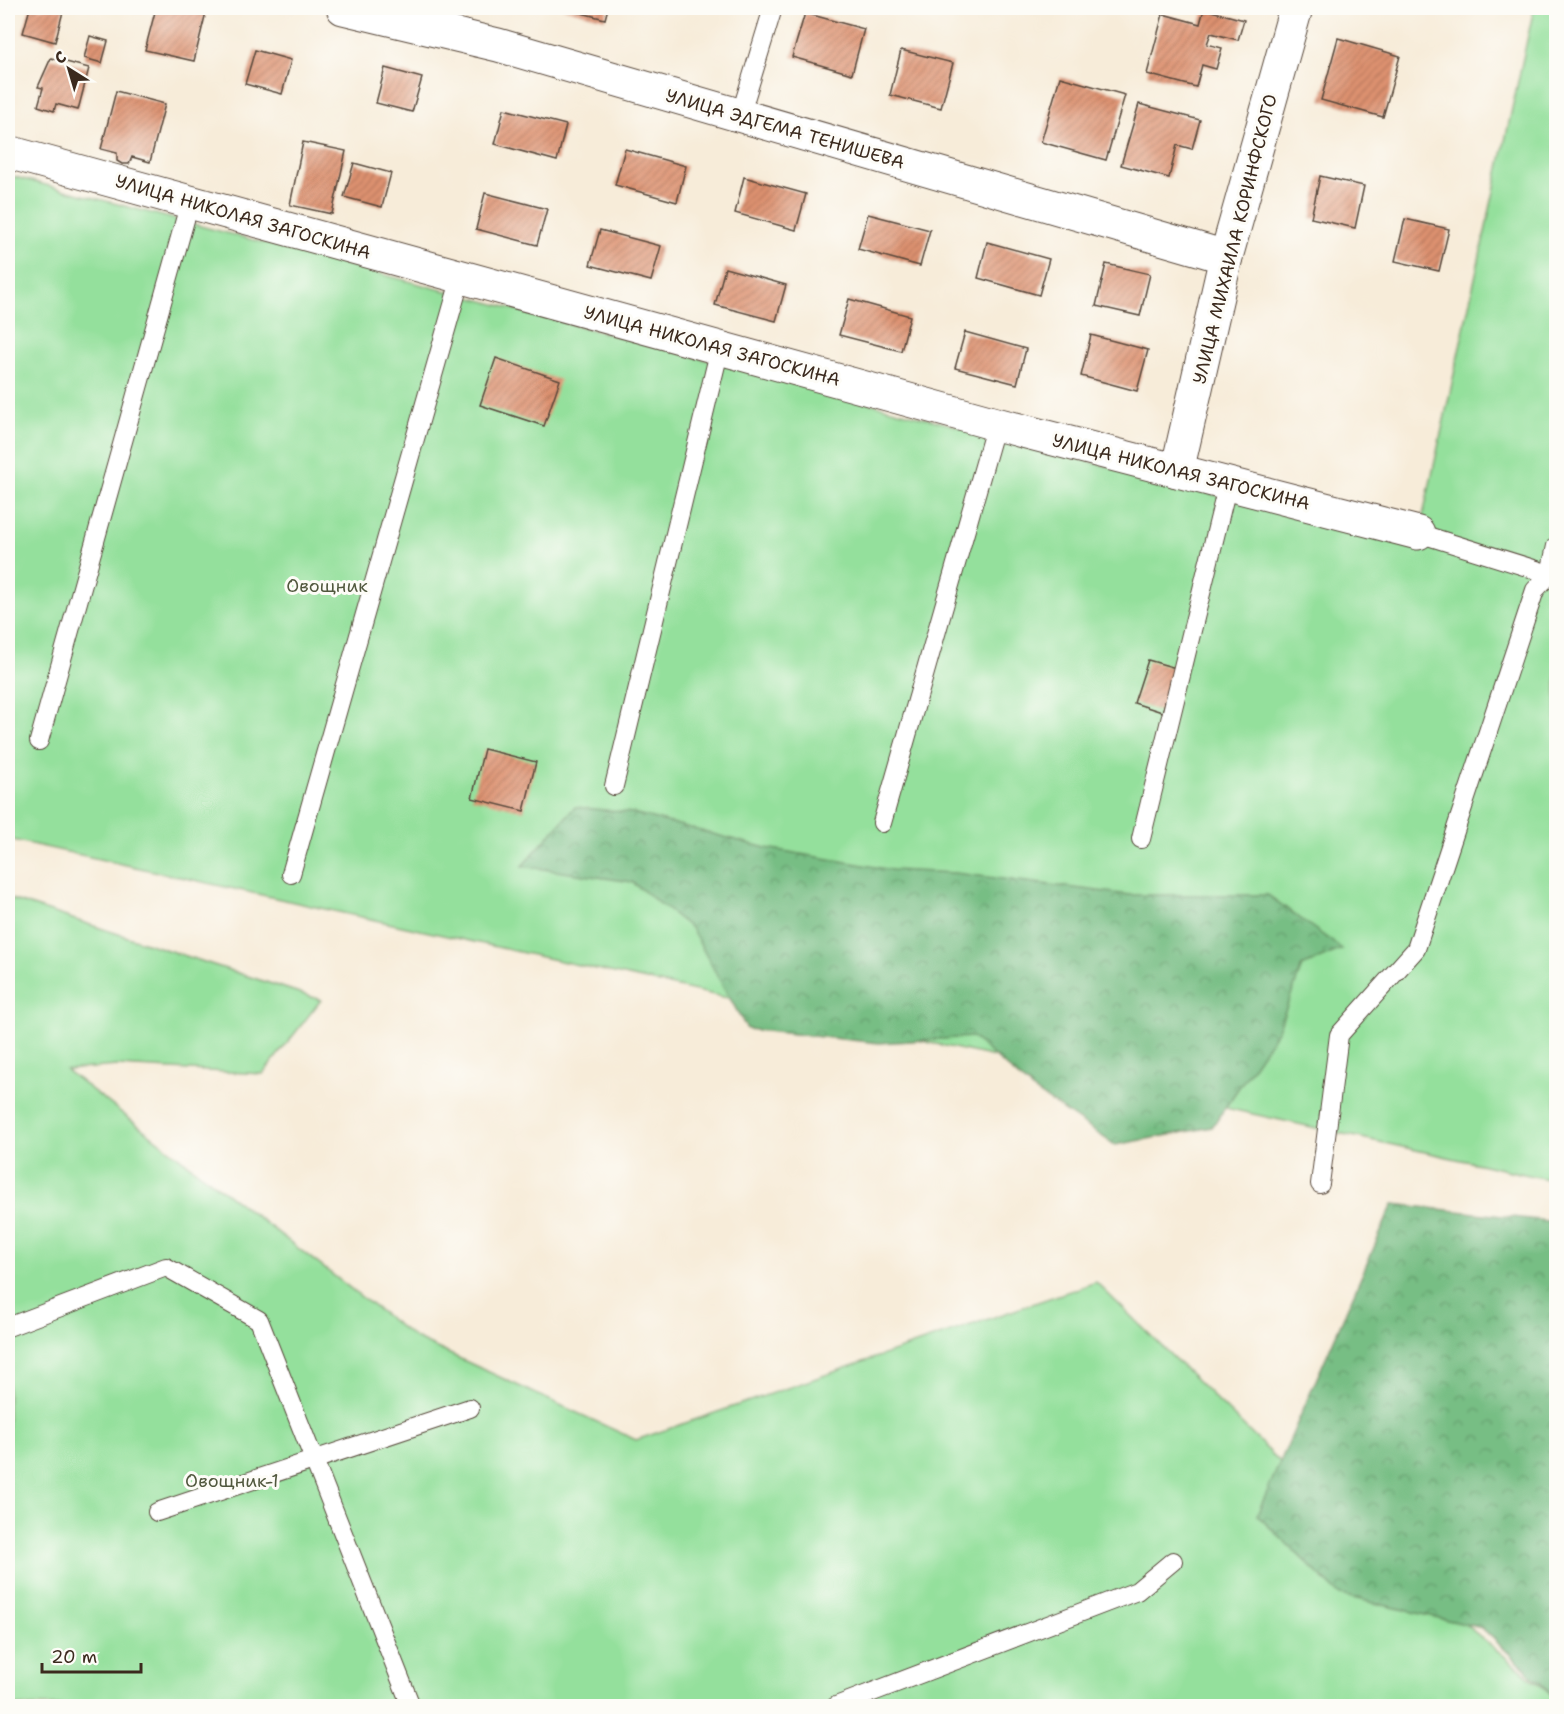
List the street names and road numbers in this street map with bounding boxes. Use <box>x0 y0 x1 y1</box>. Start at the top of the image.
street label: УЛИЦА ЭДГЕМА ТЕНИШЕВА <box>663 83 907 175</box>
street label: УЛИЦА МИХАИЛА КОРИНФСКОГО <box>1187 92 1283 386</box>
street label: УЛИЦА НИКОЛАЯ ЗАГОСКИНА <box>113 169 373 265</box>
street label: УЛИЦА НИКОЛАЯ ЗАГОСКИНА <box>581 300 843 392</box>
street label: УЛИЦА НИКОЛАЯ ЗАГОСКИНА <box>1050 428 1312 516</box>

